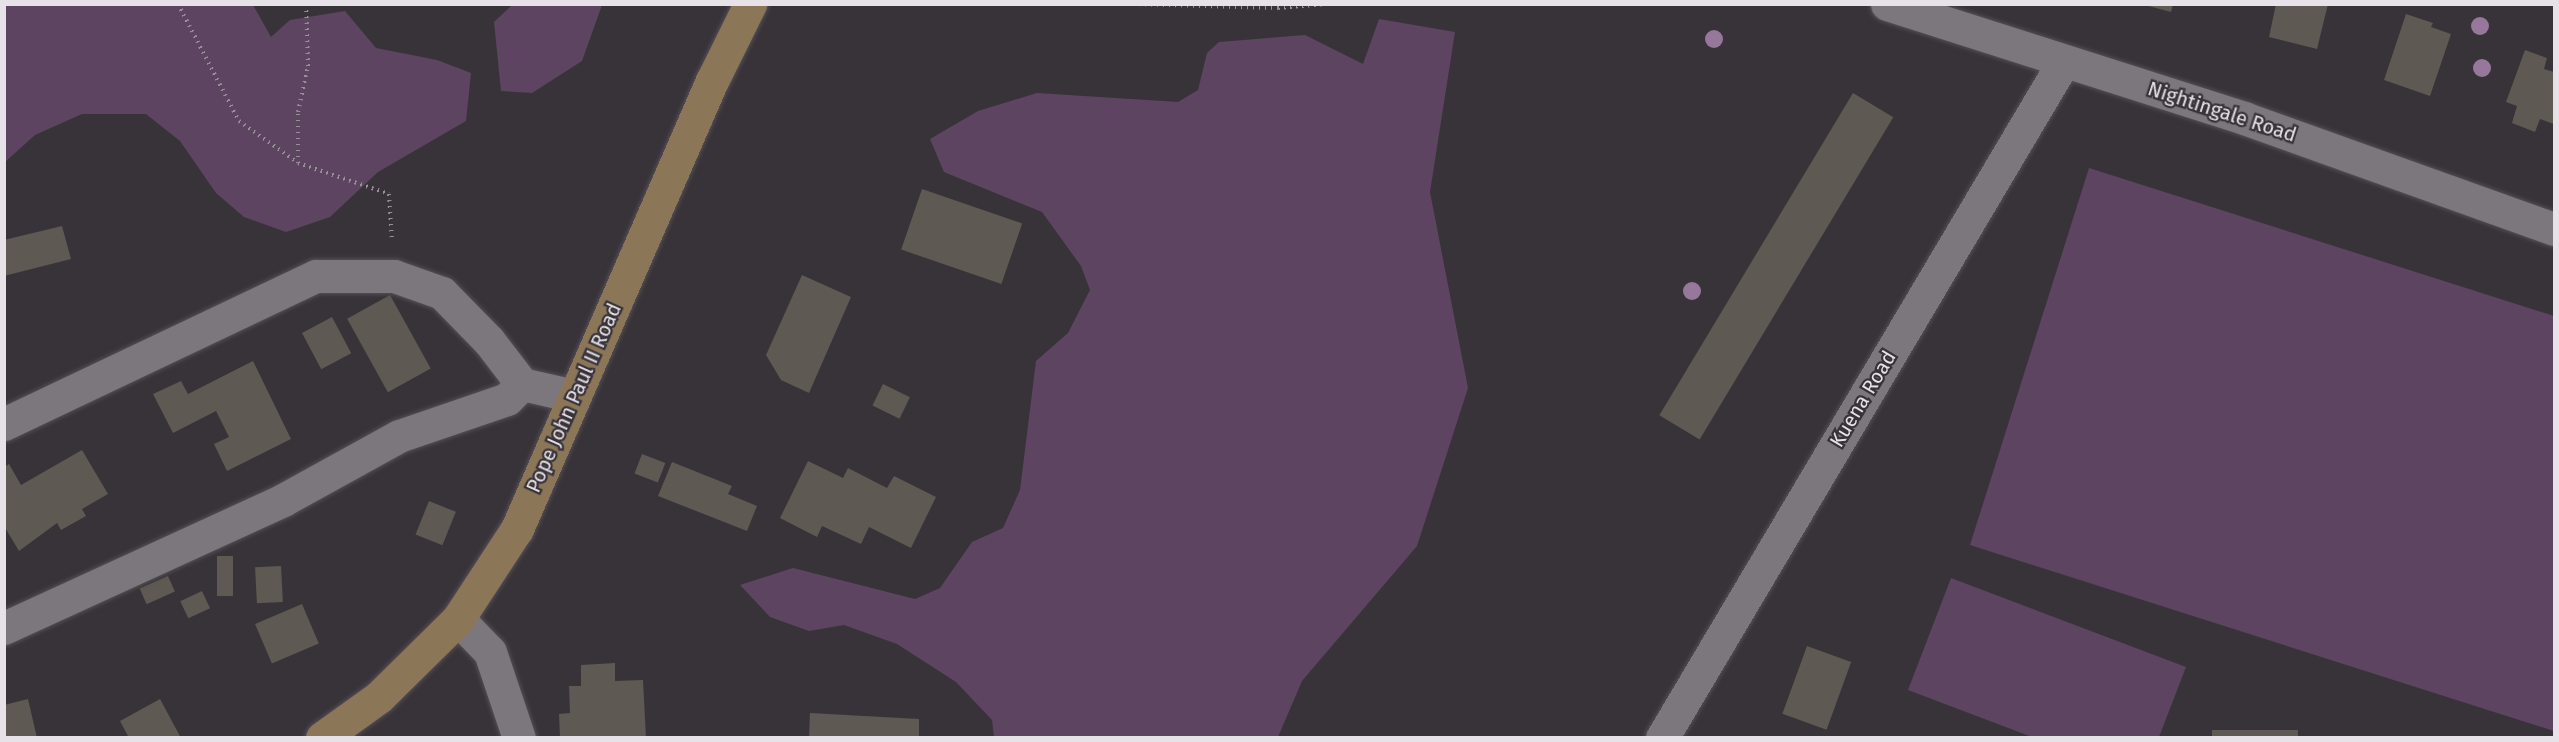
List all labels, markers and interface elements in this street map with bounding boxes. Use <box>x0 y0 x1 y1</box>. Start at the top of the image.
street label: Nightingale Road <box>2145 77 2299 147</box>
street label: Pope John Paul II Road <box>521 300 627 496</box>
street label: Kuena Road <box>1825 346 1901 452</box>

